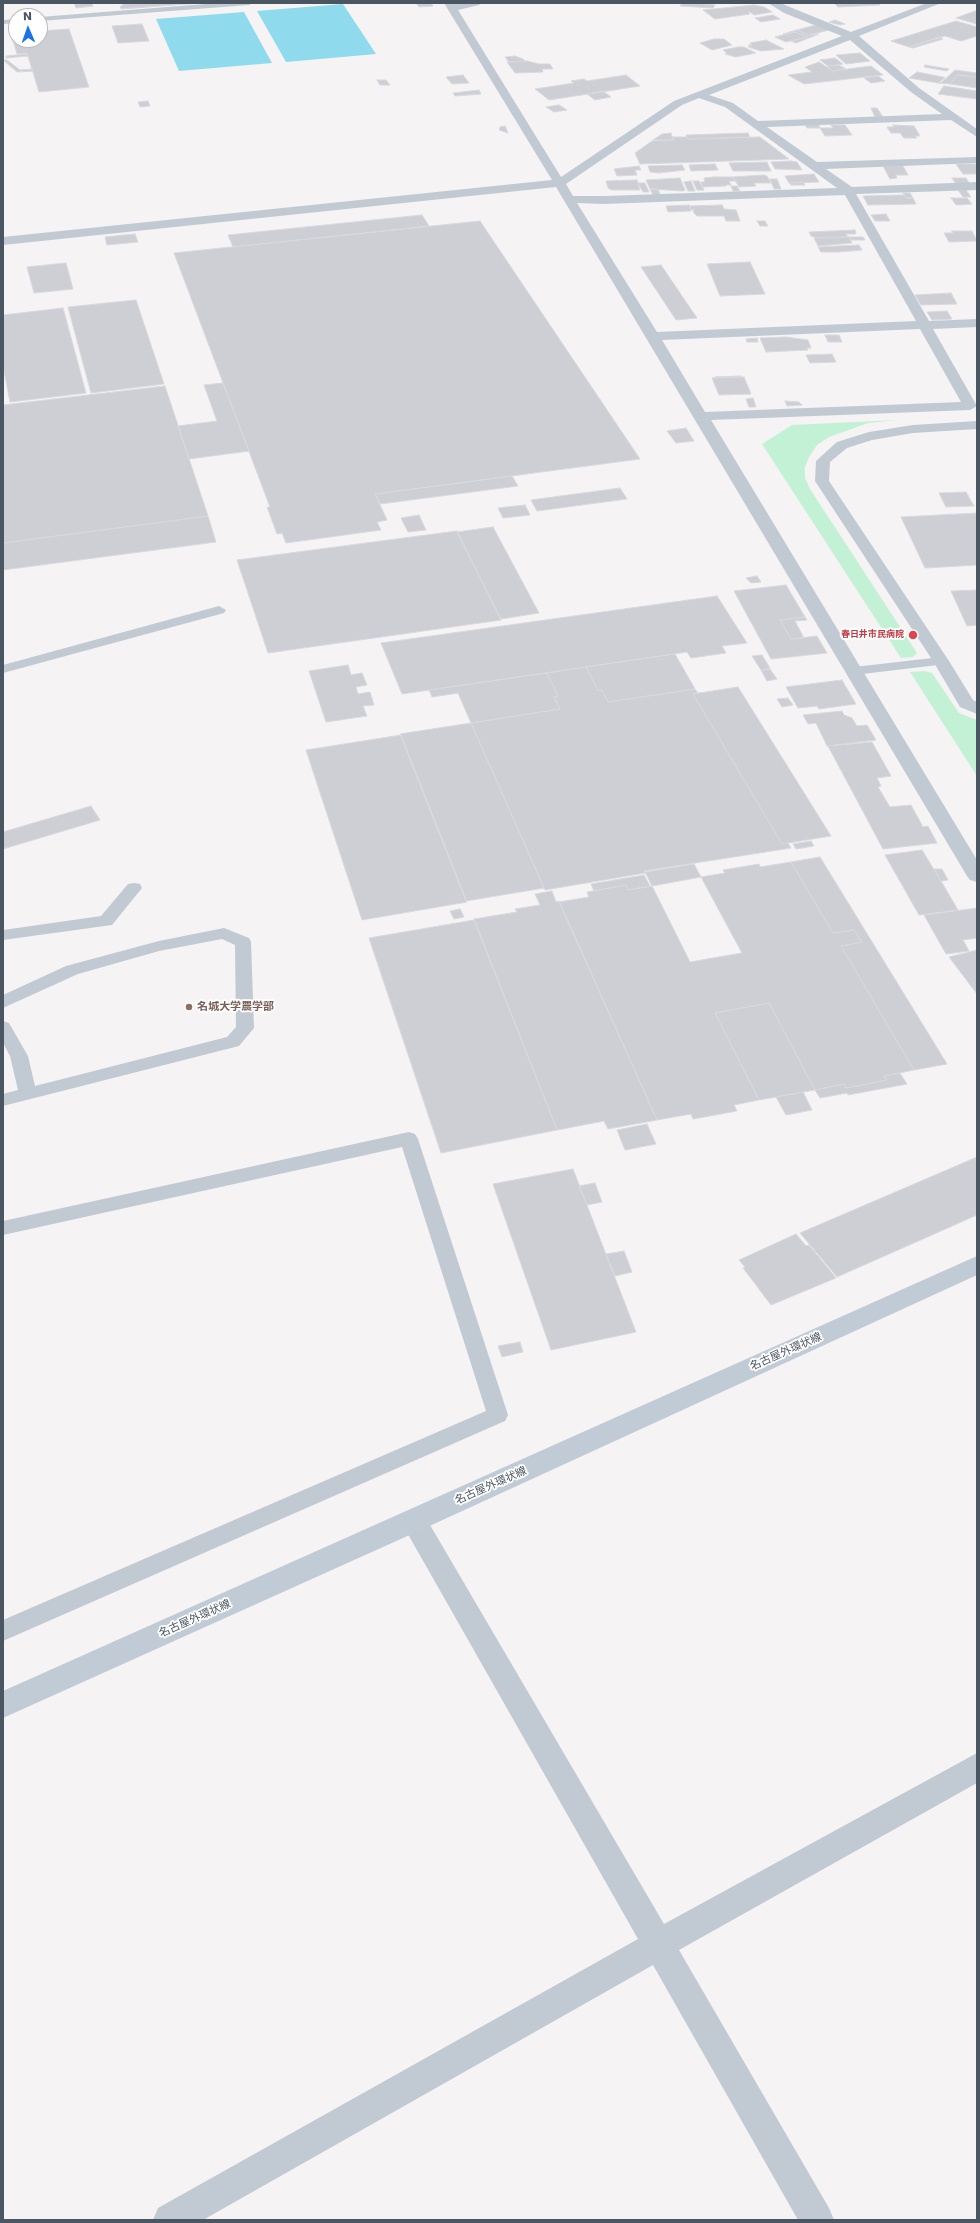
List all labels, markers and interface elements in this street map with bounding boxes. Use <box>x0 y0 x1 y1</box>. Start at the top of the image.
north arrow <box>8 8 48 48</box>
text: N <box>23 10 32 23</box>
marker: 春日井市民病院 <box>907 629 919 641</box>
place label: 春日井市民病院 <box>841 630 904 640</box>
place label: 名城大学農学部 <box>197 1000 274 1014</box>
marker: 名城大学農学部 <box>184 1002 194 1012</box>
street label: 名古屋外環状線 <box>748 1330 824 1374</box>
street label: 名古屋外環状線 <box>453 1464 529 1508</box>
street label: 名古屋外環状線 <box>157 1597 233 1641</box>

